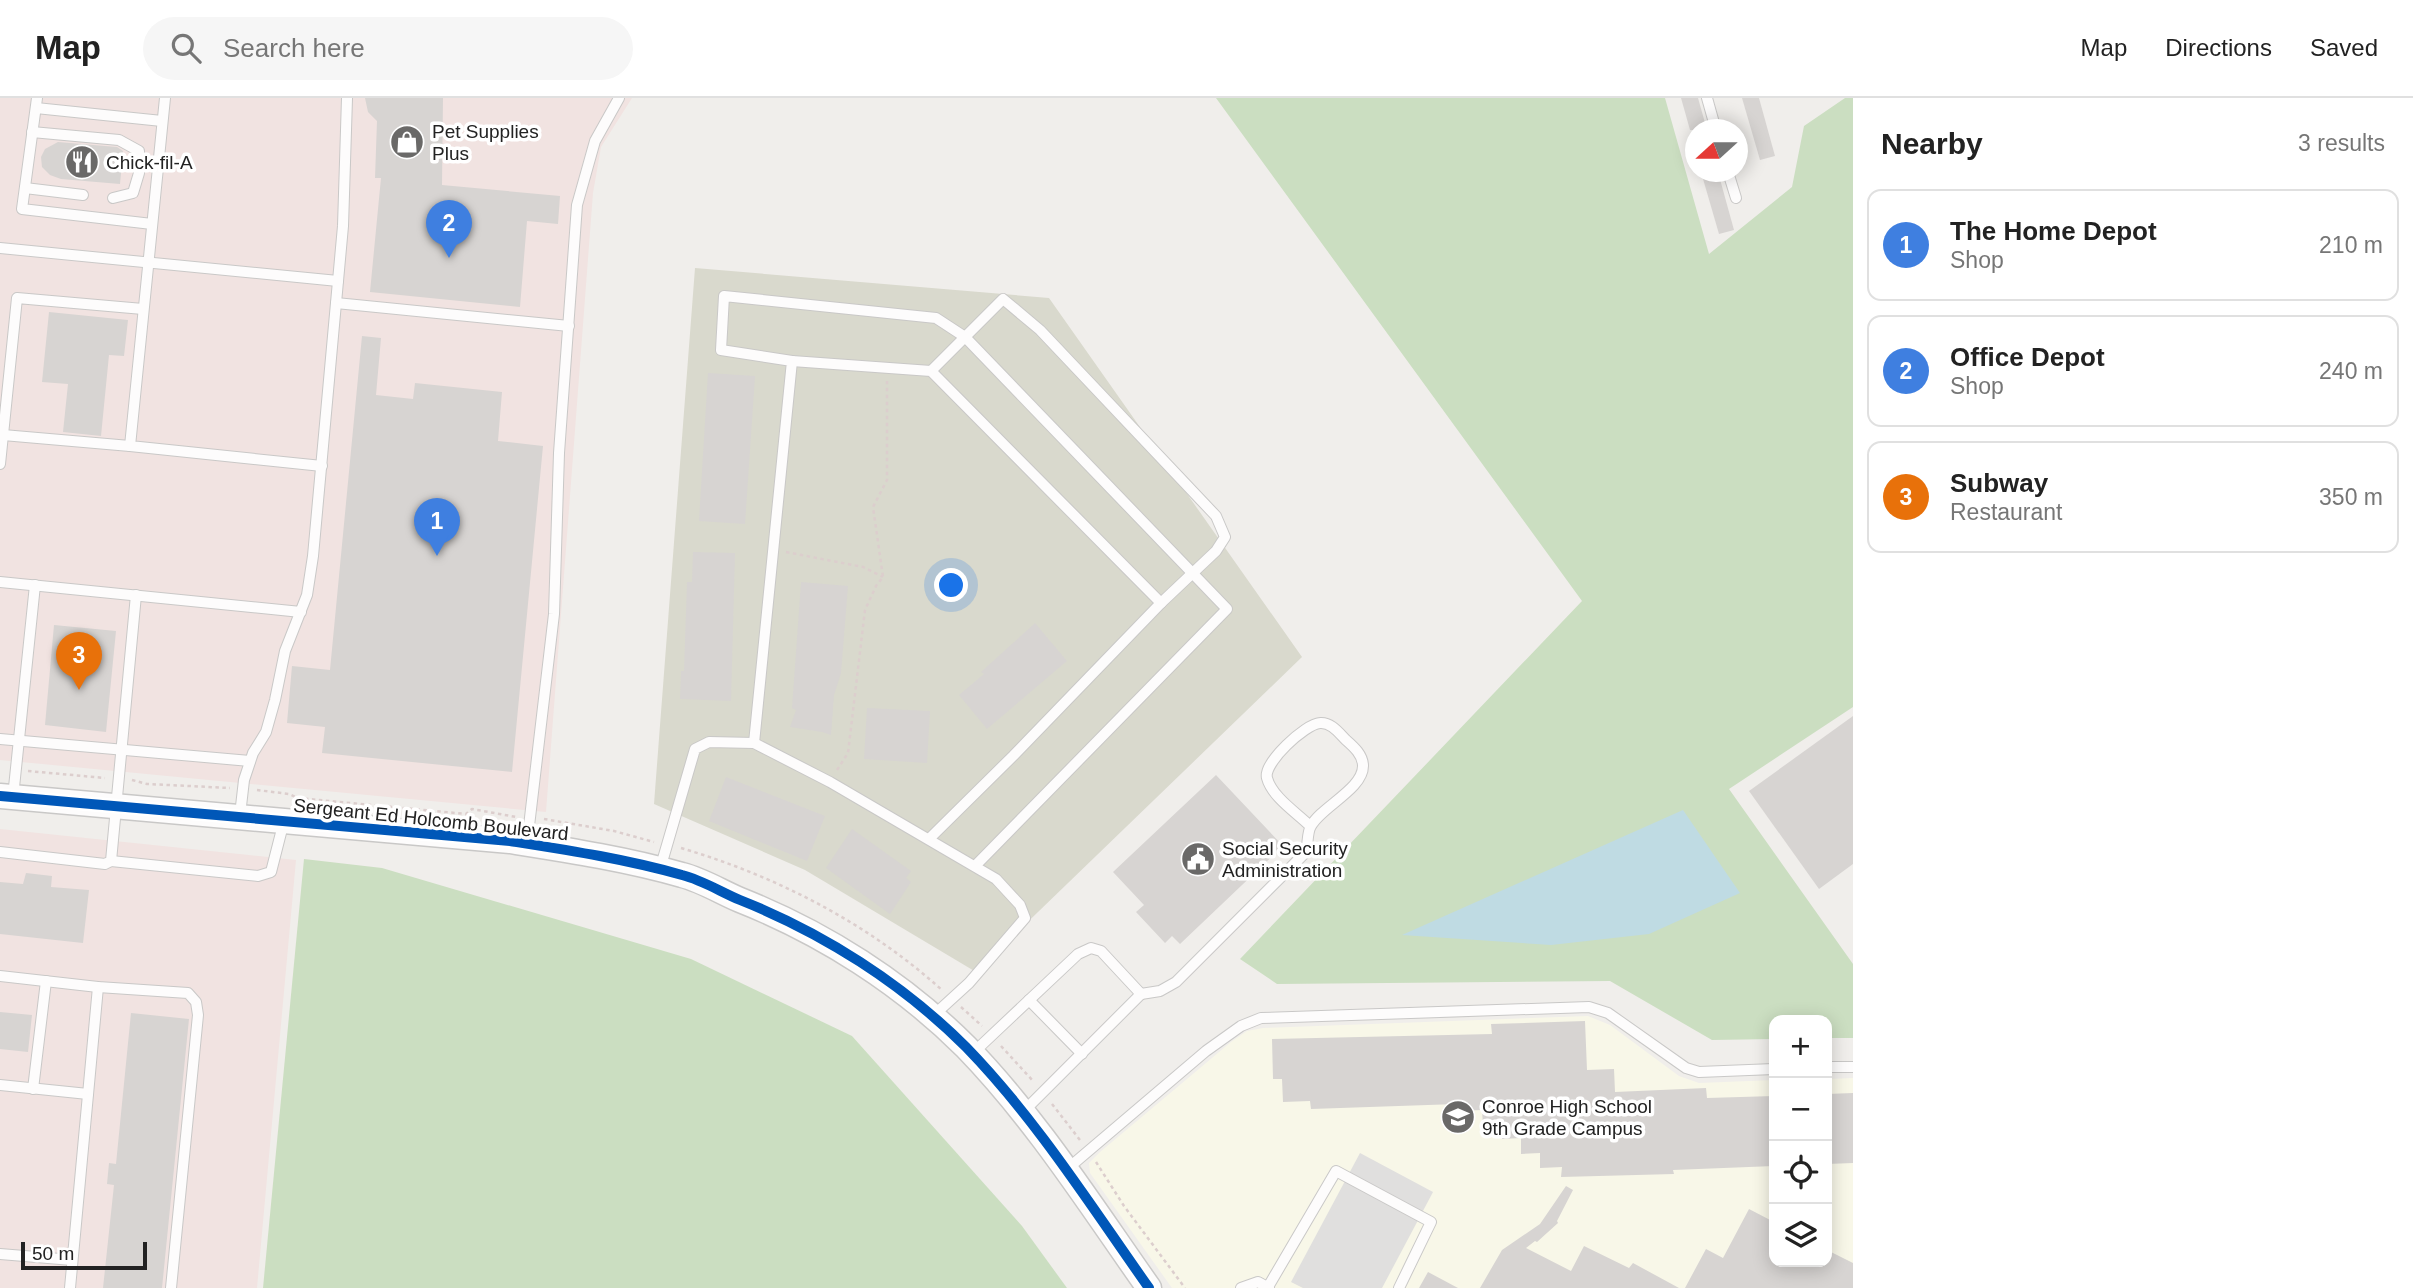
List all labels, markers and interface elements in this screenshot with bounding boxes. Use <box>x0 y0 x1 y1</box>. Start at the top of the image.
search box <box>143 17 633 80</box>
text: Map <box>35 29 101 66</box>
icon: search <box>167 29 205 67</box>
text: Search here <box>223 33 365 63</box>
text: Map <box>2081 34 2127 61</box>
text: Directions <box>2165 34 2272 61</box>
text: Saved <box>2310 34 2378 61</box>
north arrow <box>1685 119 1748 182</box>
place label: Pet Supplies Plus <box>432 121 539 164</box>
shop icon: Pet Supplies Plus <box>388 123 426 161</box>
text: Nearby <box>1881 127 1983 160</box>
text: 3 results <box>2298 130 2385 156</box>
restaurant icon: Chick-fil-A <box>63 143 101 181</box>
place label: Chick-fil-A <box>106 152 193 173</box>
pin: 2 <box>426 200 472 258</box>
text: The Home Depot <box>1950 216 2157 246</box>
text: 1 <box>1900 232 1912 258</box>
text: 210 m <box>2319 232 2383 258</box>
text: Shop <box>1950 247 2004 273</box>
text: Office Depot <box>1950 342 2105 372</box>
text: 2 <box>1900 358 1912 384</box>
text: 240 m <box>2319 358 2383 384</box>
text: Shop <box>1950 373 2004 399</box>
text: Subway <box>1950 468 2048 498</box>
text: 3 <box>1900 484 1912 510</box>
text: 350 m <box>2319 484 2383 510</box>
pin: 1 <box>414 498 460 556</box>
text: Restaurant <box>1950 499 2063 525</box>
your location <box>934 568 968 602</box>
pin: 3 <box>56 632 102 690</box>
street label: Sergeant Ed Holcomb Boulevard <box>292 795 570 844</box>
place label: Social Security Administration <box>1222 838 1348 881</box>
public building icon: Social Security Administration <box>1179 840 1217 878</box>
map controls <box>1769 1015 1832 1267</box>
button: + <box>1769 1015 1832 1078</box>
button: − <box>1769 1078 1832 1141</box>
place label: Conroe High School 9th Grade Campus <box>1482 1096 1652 1139</box>
school or university icon: Conroe High School 9th Grade Campus <box>1439 1098 1477 1136</box>
button: locate <box>1769 1141 1832 1204</box>
button: layers <box>1769 1204 1832 1267</box>
scale bar <box>21 1239 147 1271</box>
text: 50 m <box>32 1243 74 1264</box>

